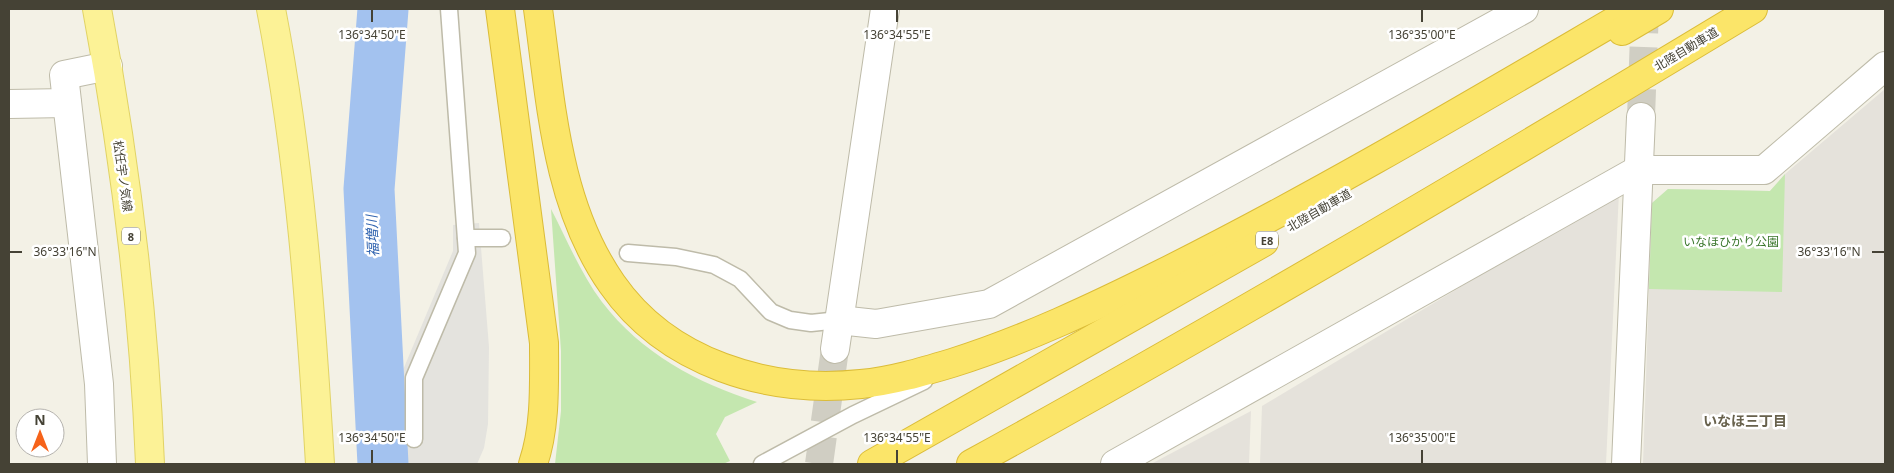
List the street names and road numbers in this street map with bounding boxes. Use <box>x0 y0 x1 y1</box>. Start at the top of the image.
street label: 北陸自動車道 <box>1651 23 1721 75</box>
street label: 松任宇ノ気線 <box>110 139 136 213</box>
street label: 北陸自動車道 <box>1284 185 1354 235</box>
road number: 8 <box>122 228 140 245</box>
road number: E8 <box>1256 232 1278 248</box>

